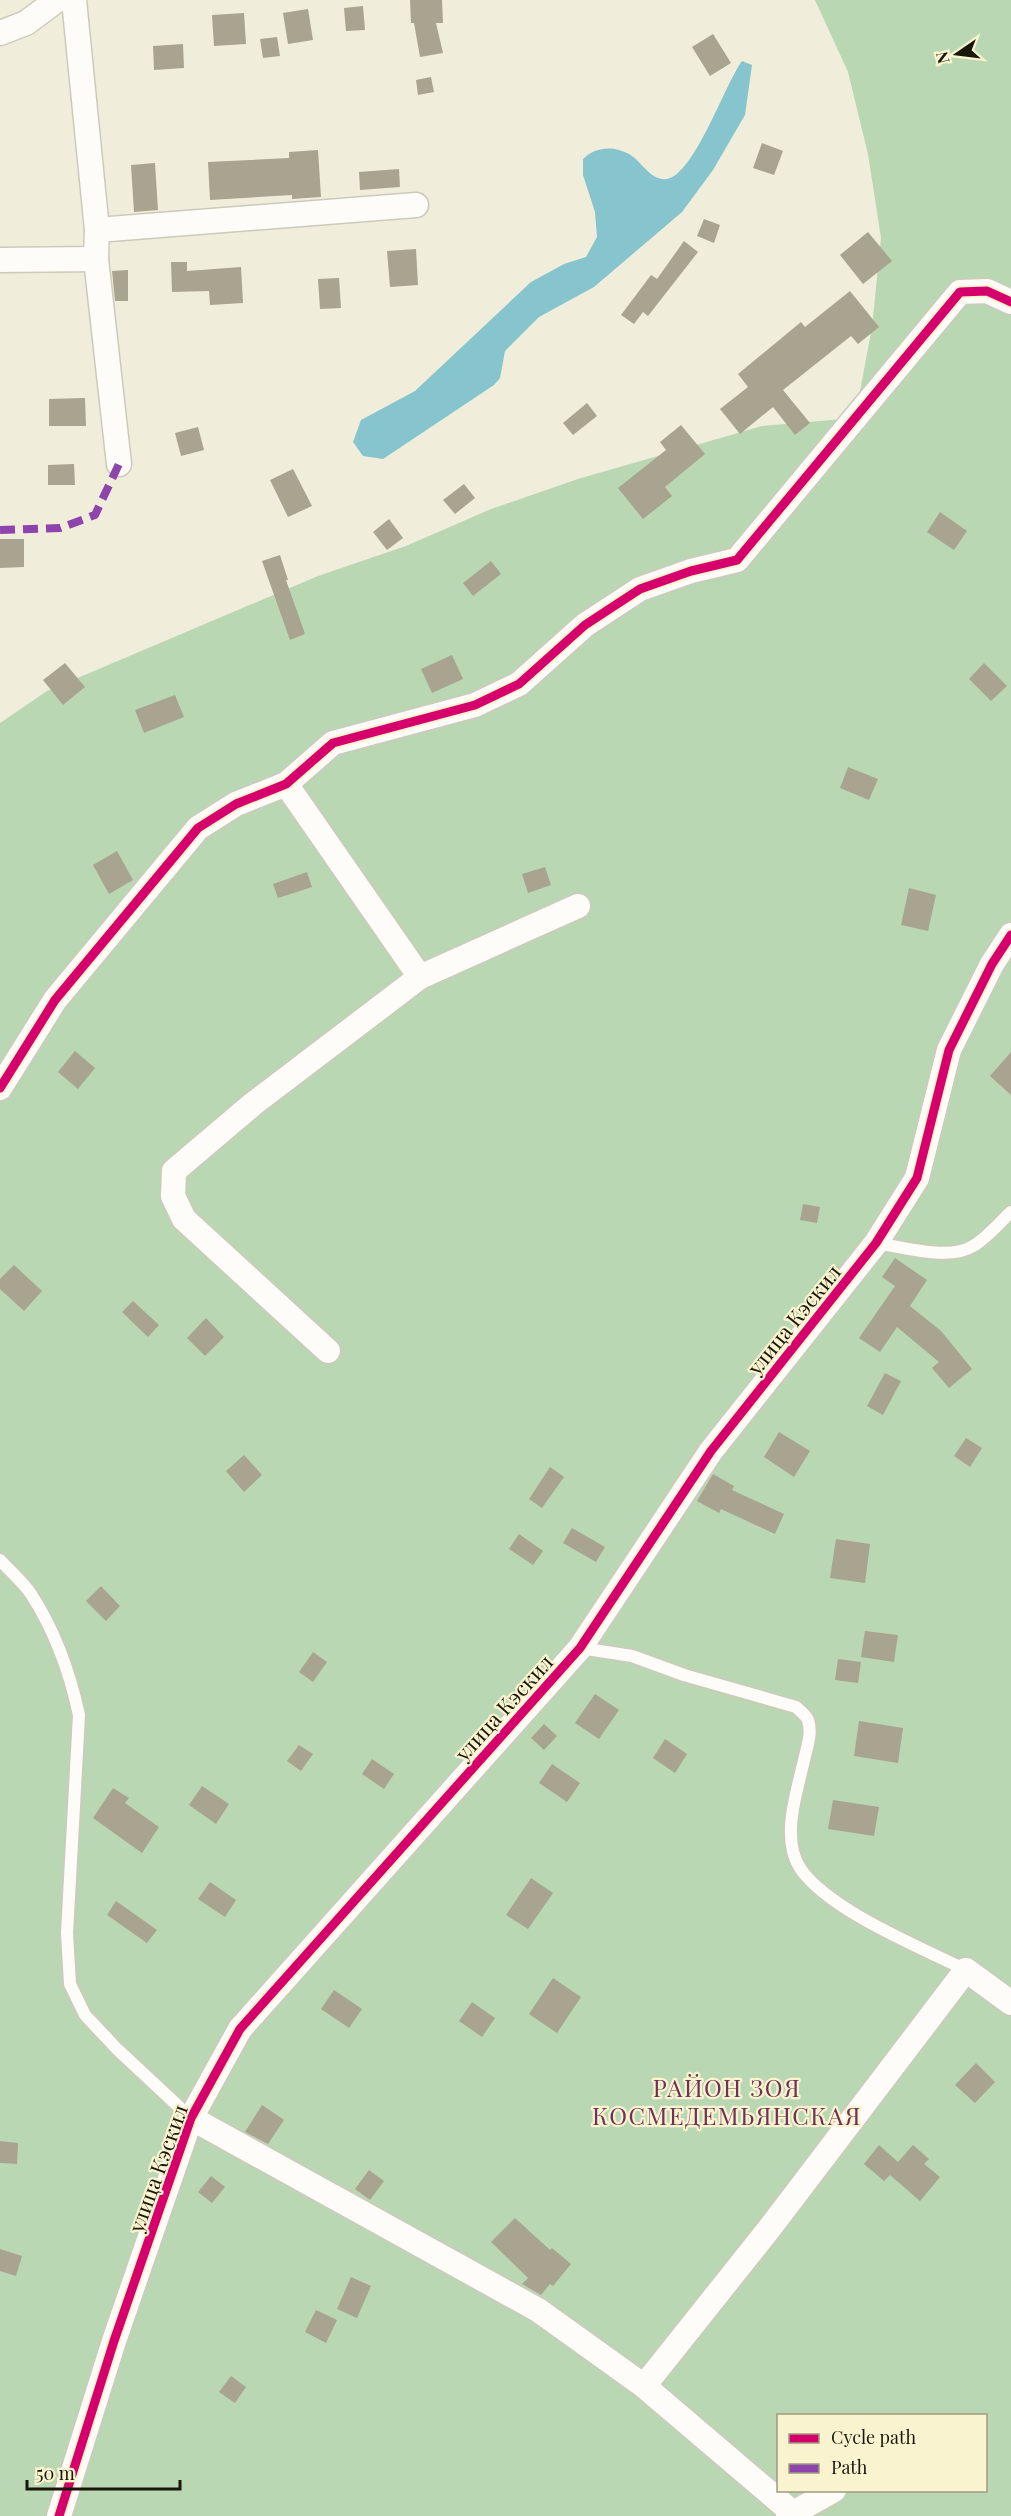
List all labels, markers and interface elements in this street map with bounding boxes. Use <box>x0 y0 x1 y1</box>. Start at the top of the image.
north arrow <box>927 24 987 84</box>
text: N <box>930 49 954 66</box>
street label: улица Кэскил <box>739 1258 846 1381</box>
street label: улица Кэскил <box>447 1648 558 1767</box>
district label: РАЙОН ЗОЯ КОСМЕДЕМЬЯНСКАЯ <box>592 2071 862 2131</box>
street label: улица Кэскил <box>121 2100 193 2237</box>
legend <box>777 2414 987 2492</box>
text: Cycle path <box>831 2425 916 2449</box>
scale bar <box>27 2453 180 2491</box>
text: Path <box>831 2455 868 2479</box>
text: 50 m <box>36 2461 75 2485</box>

